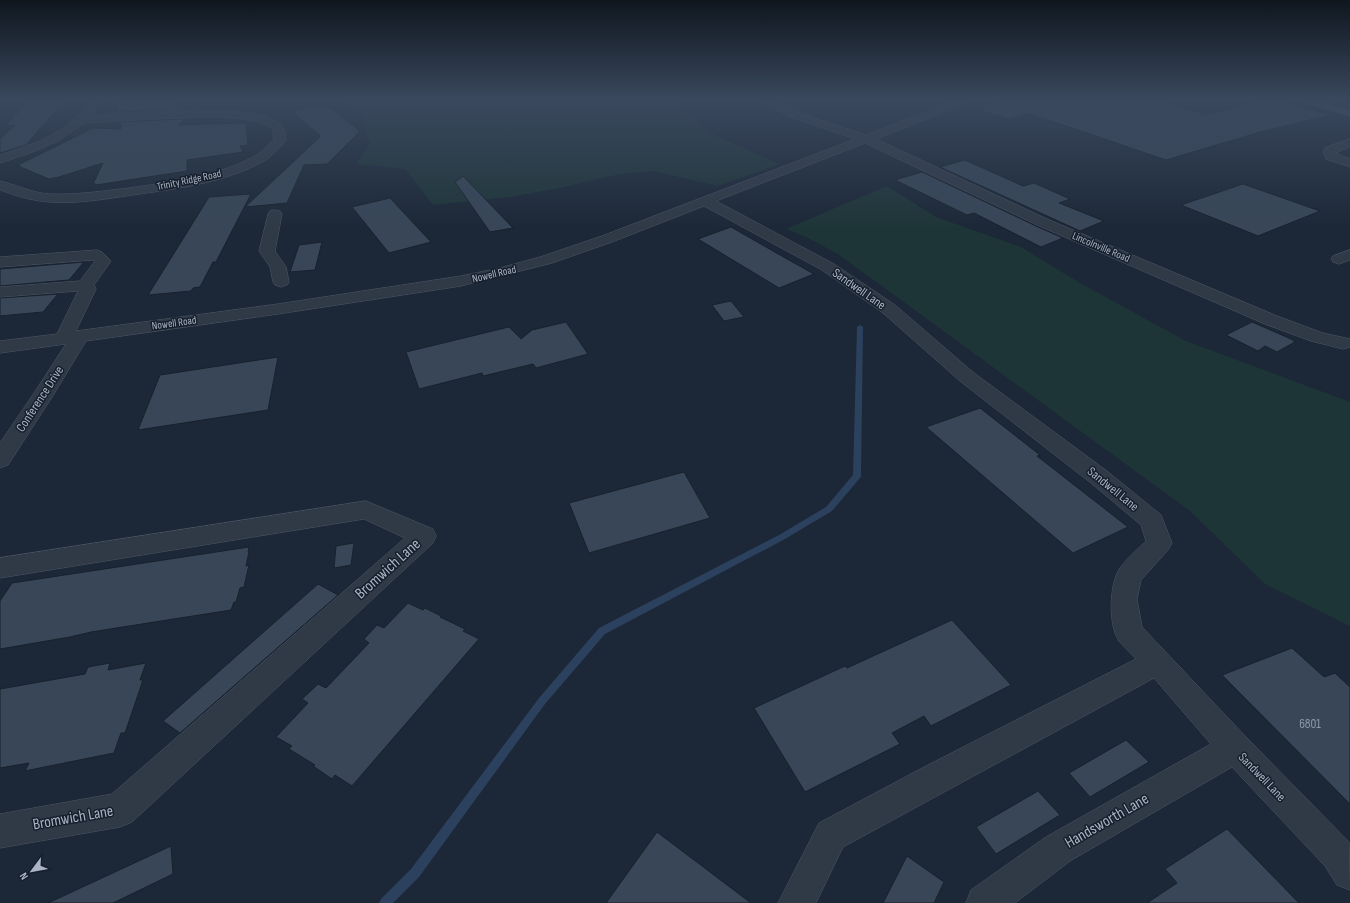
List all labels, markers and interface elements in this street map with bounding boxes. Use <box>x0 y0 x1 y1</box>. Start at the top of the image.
street label: Trinity Ridge Road <box>156 167 223 193</box>
street label: Lincolnville Road <box>1070 229 1132 265</box>
street label: Nowell Road <box>471 263 518 285</box>
street label: Sandwell Lane <box>829 265 889 313</box>
street label: Nowell Road <box>151 313 198 333</box>
street label: Conference Drive <box>13 363 67 435</box>
street label: Sandwell Lane <box>1084 463 1142 515</box>
street label: Bromwich Lane <box>351 535 425 603</box>
house number: 6801 <box>1299 716 1321 732</box>
street label: Sandwell Lane <box>1235 749 1289 805</box>
street label: Handsworth Lane <box>1062 789 1152 853</box>
street label: Bromwich Lane <box>31 802 115 834</box>
north arrow <box>12 851 52 891</box>
text: N <box>17 870 31 882</box>

